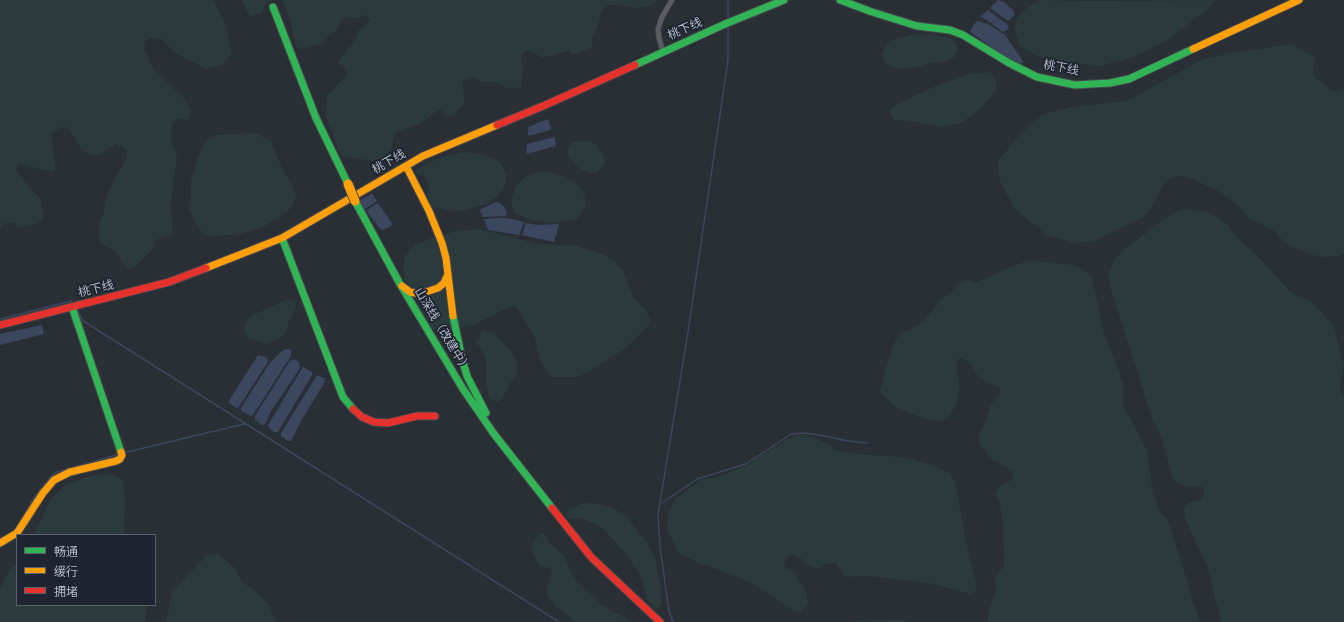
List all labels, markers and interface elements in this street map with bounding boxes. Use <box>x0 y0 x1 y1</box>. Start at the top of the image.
street label: 桃下线 <box>666 15 704 43</box>
street label: 桃下线 <box>1042 57 1080 79</box>
street label: 桃下线 <box>370 147 408 177</box>
street label: 桃下线 <box>77 278 115 300</box>
street label: 山深线（改建中） <box>411 285 473 375</box>
legend <box>16 534 156 606</box>
text: 畅通 <box>54 544 78 559</box>
text: 缓行 <box>54 564 78 579</box>
text: 拥堵 <box>54 584 78 599</box>

